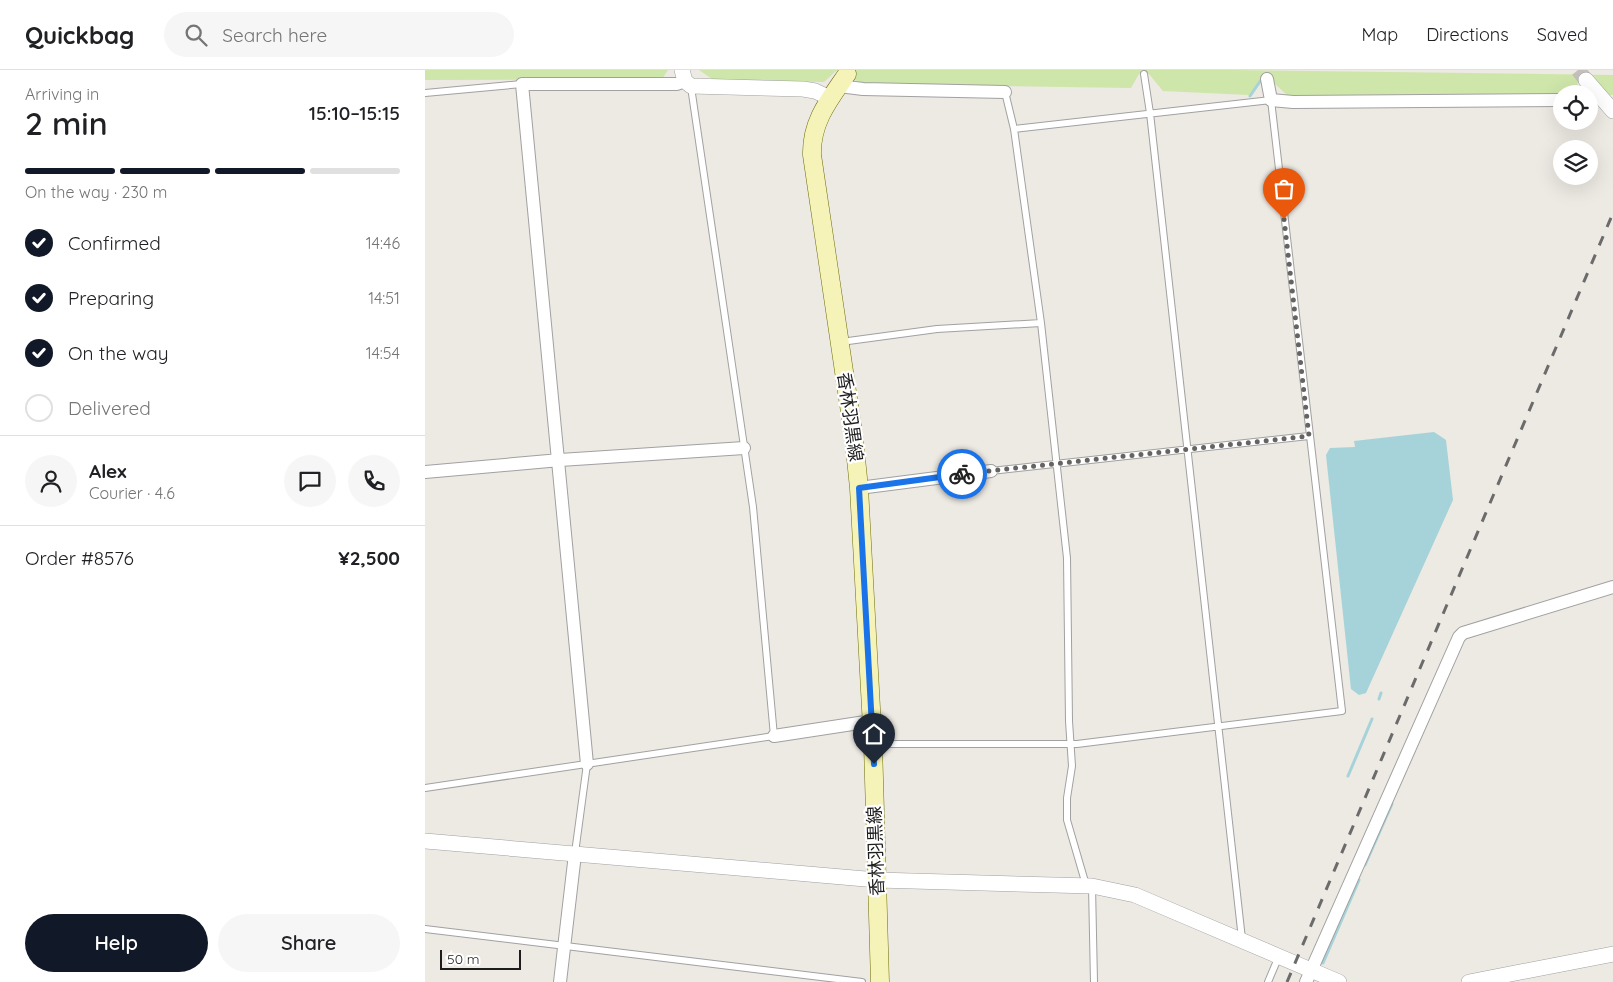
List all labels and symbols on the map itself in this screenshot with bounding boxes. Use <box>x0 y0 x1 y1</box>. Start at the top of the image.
pin <box>1263 168 1305 219</box>
street label: 香林羽黒線 <box>833 371 868 463</box>
courier <box>937 449 987 499</box>
pin <box>853 713 895 764</box>
street label: 香林羽黒線 <box>862 806 889 896</box>
scale bar <box>440 947 521 970</box>

